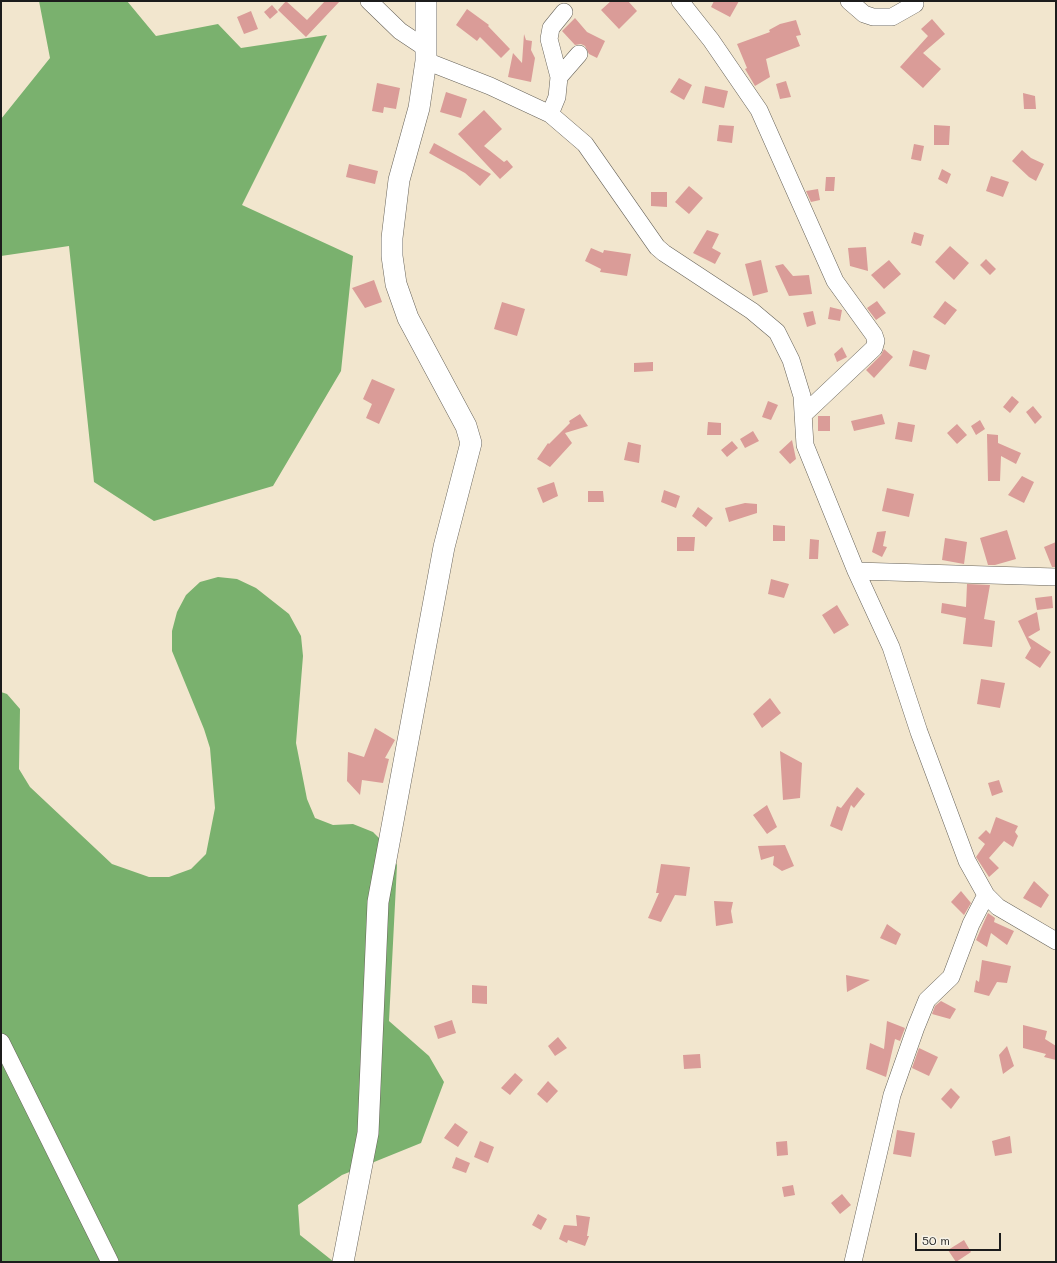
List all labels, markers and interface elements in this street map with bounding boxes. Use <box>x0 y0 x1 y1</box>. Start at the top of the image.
scale bar <box>917 1225 1003 1251</box>
text: 50 m <box>922 1232 950 1248</box>

